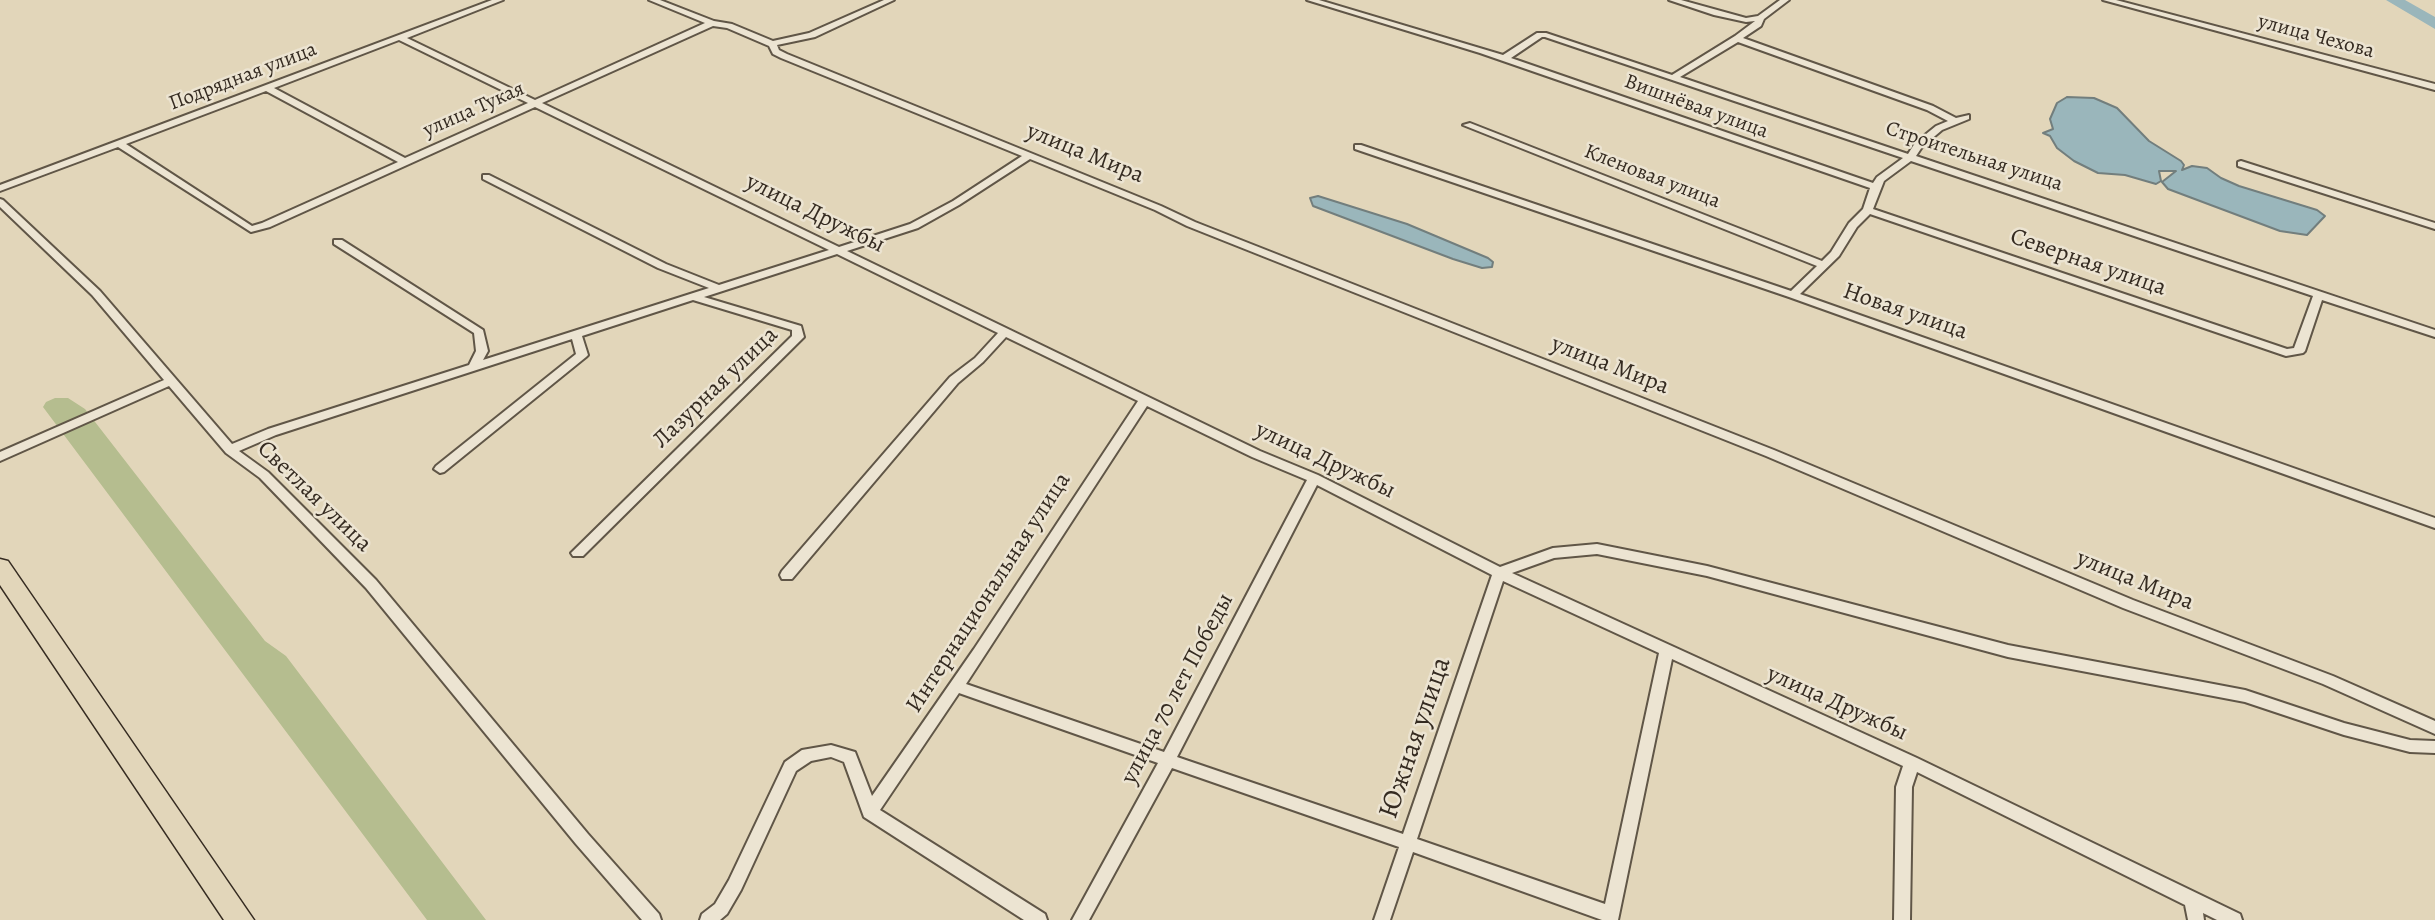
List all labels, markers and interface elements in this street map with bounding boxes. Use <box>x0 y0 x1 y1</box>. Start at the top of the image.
street label: улица Чехова <box>2255 9 2377 65</box>
street label: Подрядная улица <box>166 37 320 117</box>
street label: Вишнёвая улица <box>1621 69 1771 145</box>
street label: улица Тукая <box>420 77 528 143</box>
street label: Строительная улица <box>1882 116 2066 198</box>
street label: улица Мира <box>1022 117 1148 191</box>
street label: Кленовая улица <box>1580 139 1724 215</box>
street label: улица Дружбы <box>741 168 889 260</box>
street label: Северная улица <box>2006 223 2170 303</box>
street label: Новая улица <box>1839 277 1971 347</box>
street label: Лазурная улица <box>647 321 785 455</box>
street label: улица Мира <box>1547 330 1673 402</box>
street label: улица Дружбы <box>1250 416 1400 506</box>
street label: Светлая улица <box>251 435 377 559</box>
street label: Интернациональная улица <box>900 467 1078 719</box>
street label: улица Мира <box>2072 544 2198 618</box>
street label: улица 70 лет Победы <box>1116 589 1240 789</box>
street label: Южная улица <box>1373 653 1459 823</box>
street label: улица Дружбы <box>1762 660 1912 748</box>

